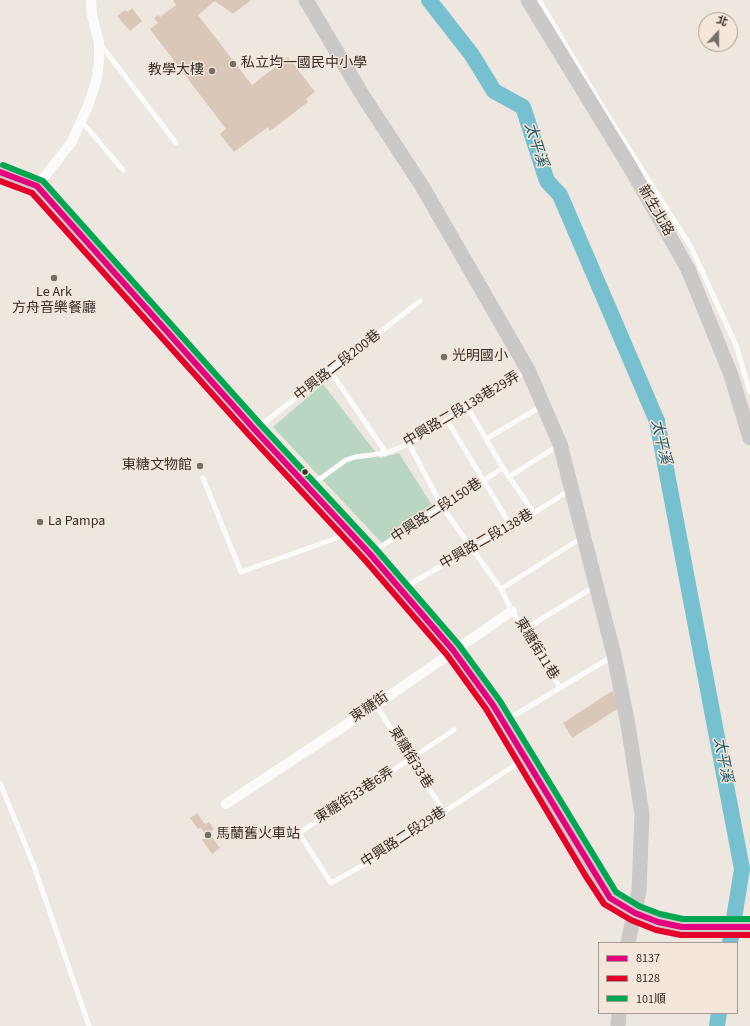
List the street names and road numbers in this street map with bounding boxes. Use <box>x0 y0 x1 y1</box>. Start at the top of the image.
street label: 新生北路 <box>634 183 676 239</box>
street label: 中興路二段200巷 <box>292 327 384 405</box>
street label: 中興路二段138巷29弄 <box>401 369 523 451</box>
street label: 中興路二段150巷 <box>388 475 486 547</box>
street label: 中興路二段138巷 <box>437 507 537 573</box>
street label: 東糖街11巷 <box>510 615 562 683</box>
street label: 東糖街 <box>348 689 392 727</box>
street label: 東糖街33巷 <box>384 724 436 792</box>
street label: 東糖街33巷6弄 <box>312 764 398 828</box>
street label: 中興路二段29巷 <box>358 804 450 872</box>

